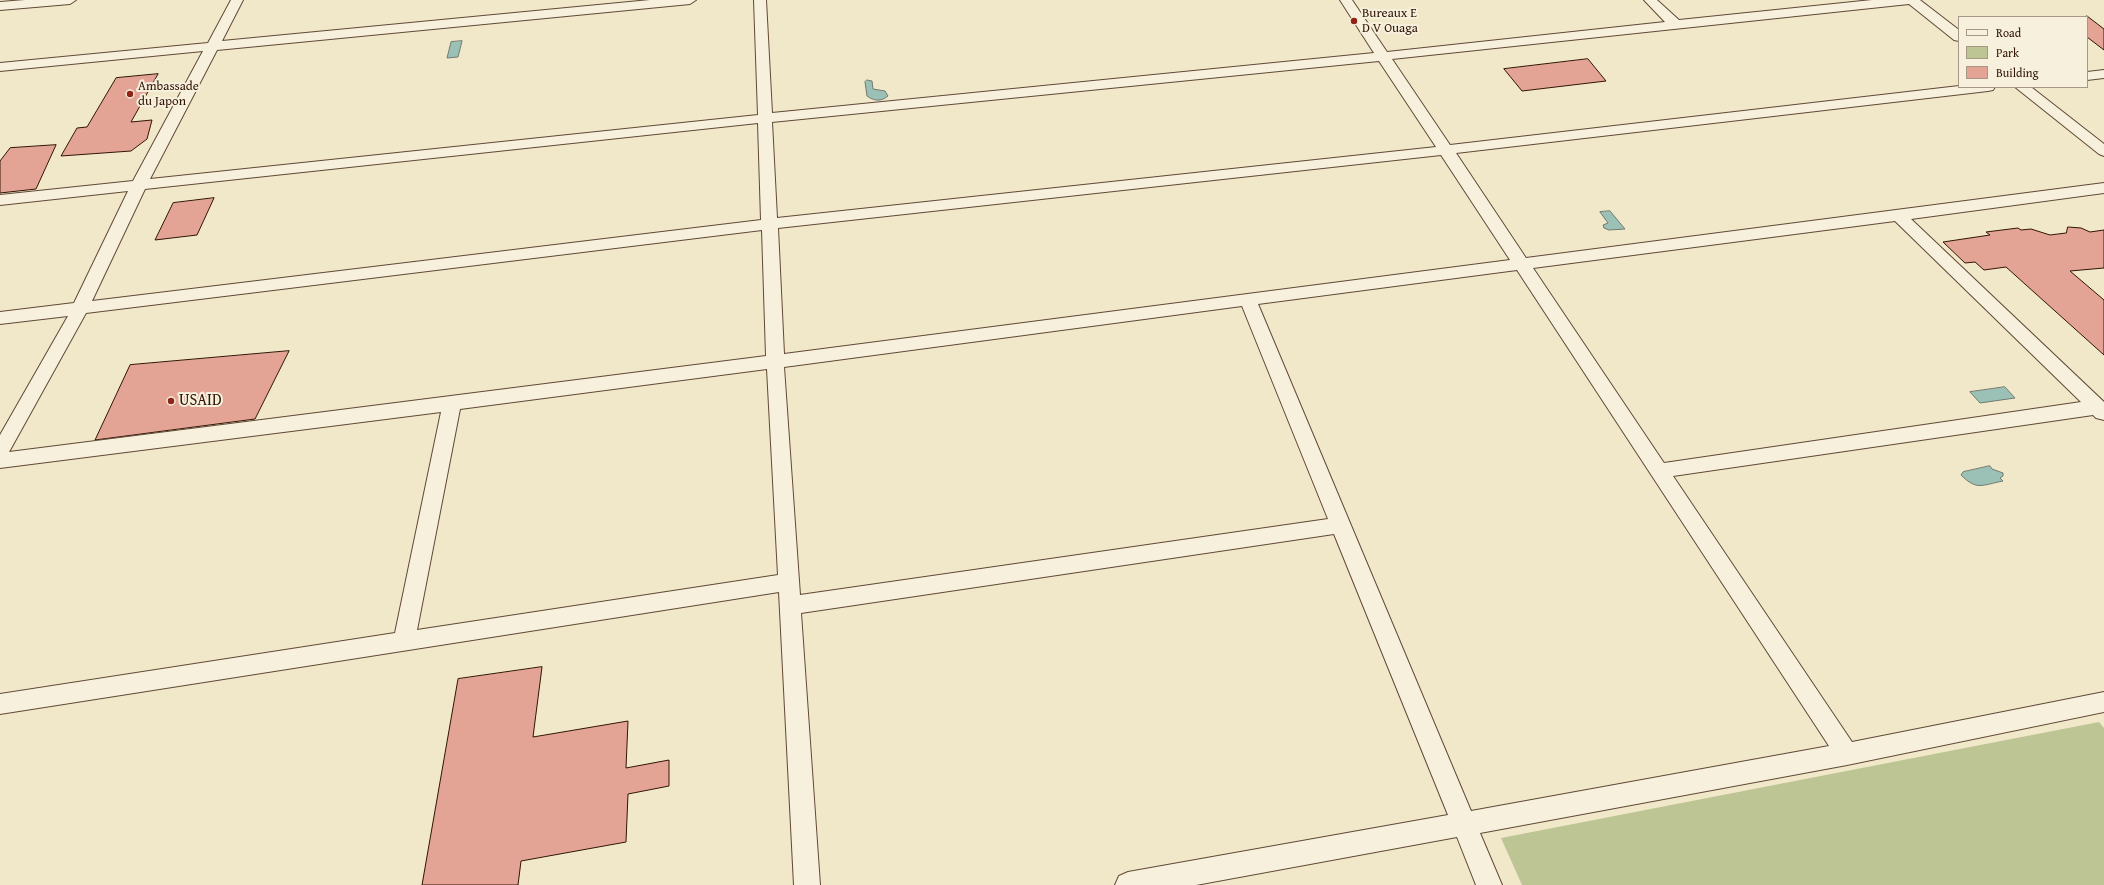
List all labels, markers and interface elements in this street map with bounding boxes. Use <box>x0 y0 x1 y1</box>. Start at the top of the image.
place label: Bureaux E D V Ouaga <box>1362 6 1418 37</box>
marker: Bureaux E D V Ouaga <box>1349 16 1359 26</box>
legend <box>1958 16 2088 88</box>
text: Road <box>1996 24 2021 41</box>
text: Park <box>1996 44 2019 61</box>
text: Building <box>1996 64 2039 81</box>
place label: Ambassade du Japon <box>138 79 199 110</box>
marker: Ambassade du Japon <box>125 89 135 99</box>
place label: USAID <box>179 391 222 411</box>
marker: USAID <box>166 396 176 406</box>

